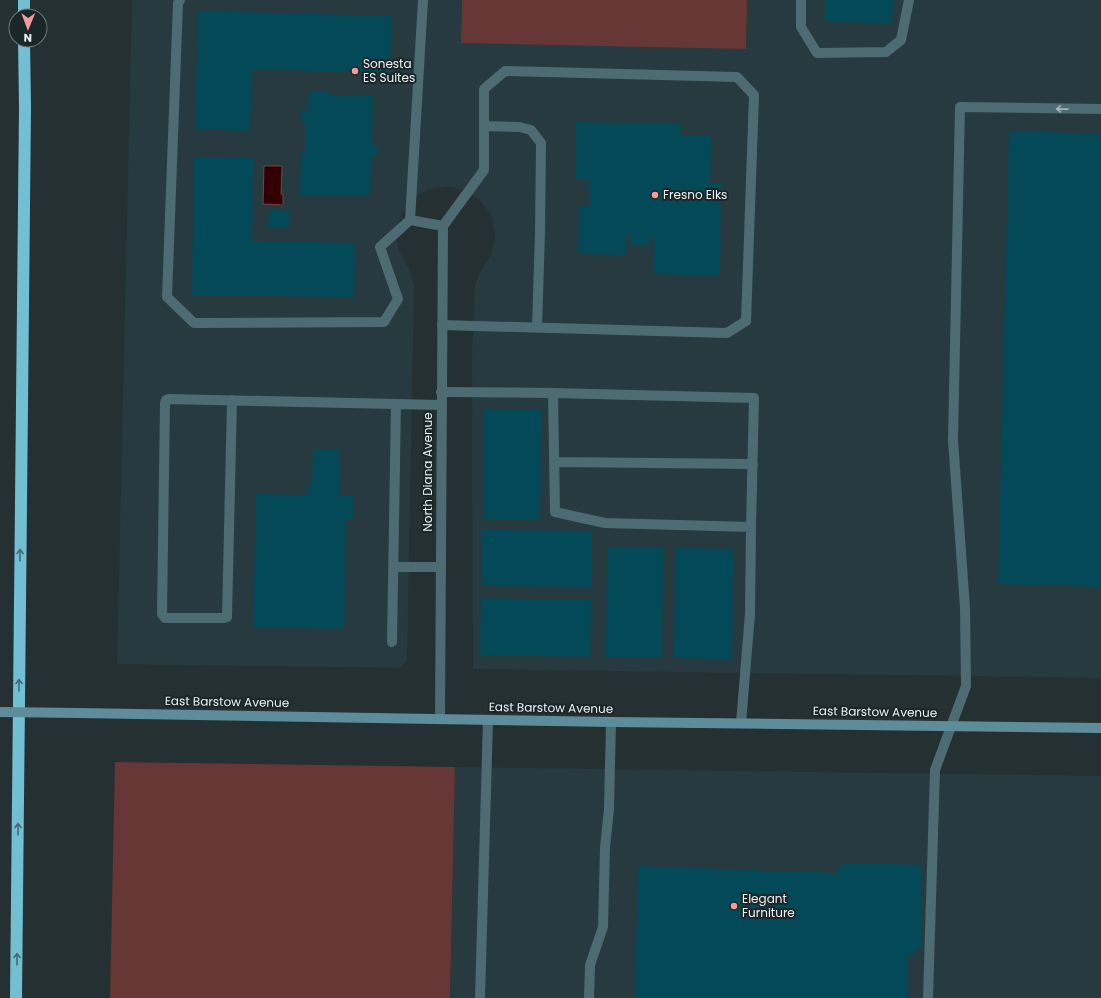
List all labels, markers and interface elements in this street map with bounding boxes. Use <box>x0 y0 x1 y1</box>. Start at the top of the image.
north arrow <box>8 8 48 48</box>
text: N <box>24 30 32 46</box>
place label: Sonesta ES Suites <box>363 55 415 86</box>
marker: Sonesta ES Suites <box>350 66 360 76</box>
one-way arrow <box>1056 105 1069 113</box>
place label: Fresno Elks <box>663 186 727 203</box>
marker: Fresno Elks <box>650 190 660 200</box>
street label: North Diana Avenue <box>419 412 436 532</box>
one-way arrow <box>16 549 24 562</box>
one-way arrow <box>15 679 23 692</box>
street label: East Barstow Avenue <box>165 692 289 711</box>
street label: East Barstow Avenue <box>489 698 613 717</box>
street label: East Barstow Avenue <box>813 702 937 721</box>
one-way arrow <box>14 823 22 836</box>
place label: Elegant Furniture <box>742 890 795 921</box>
marker: Elegant Furniture <box>729 901 739 911</box>
one-way arrow <box>13 953 21 966</box>

